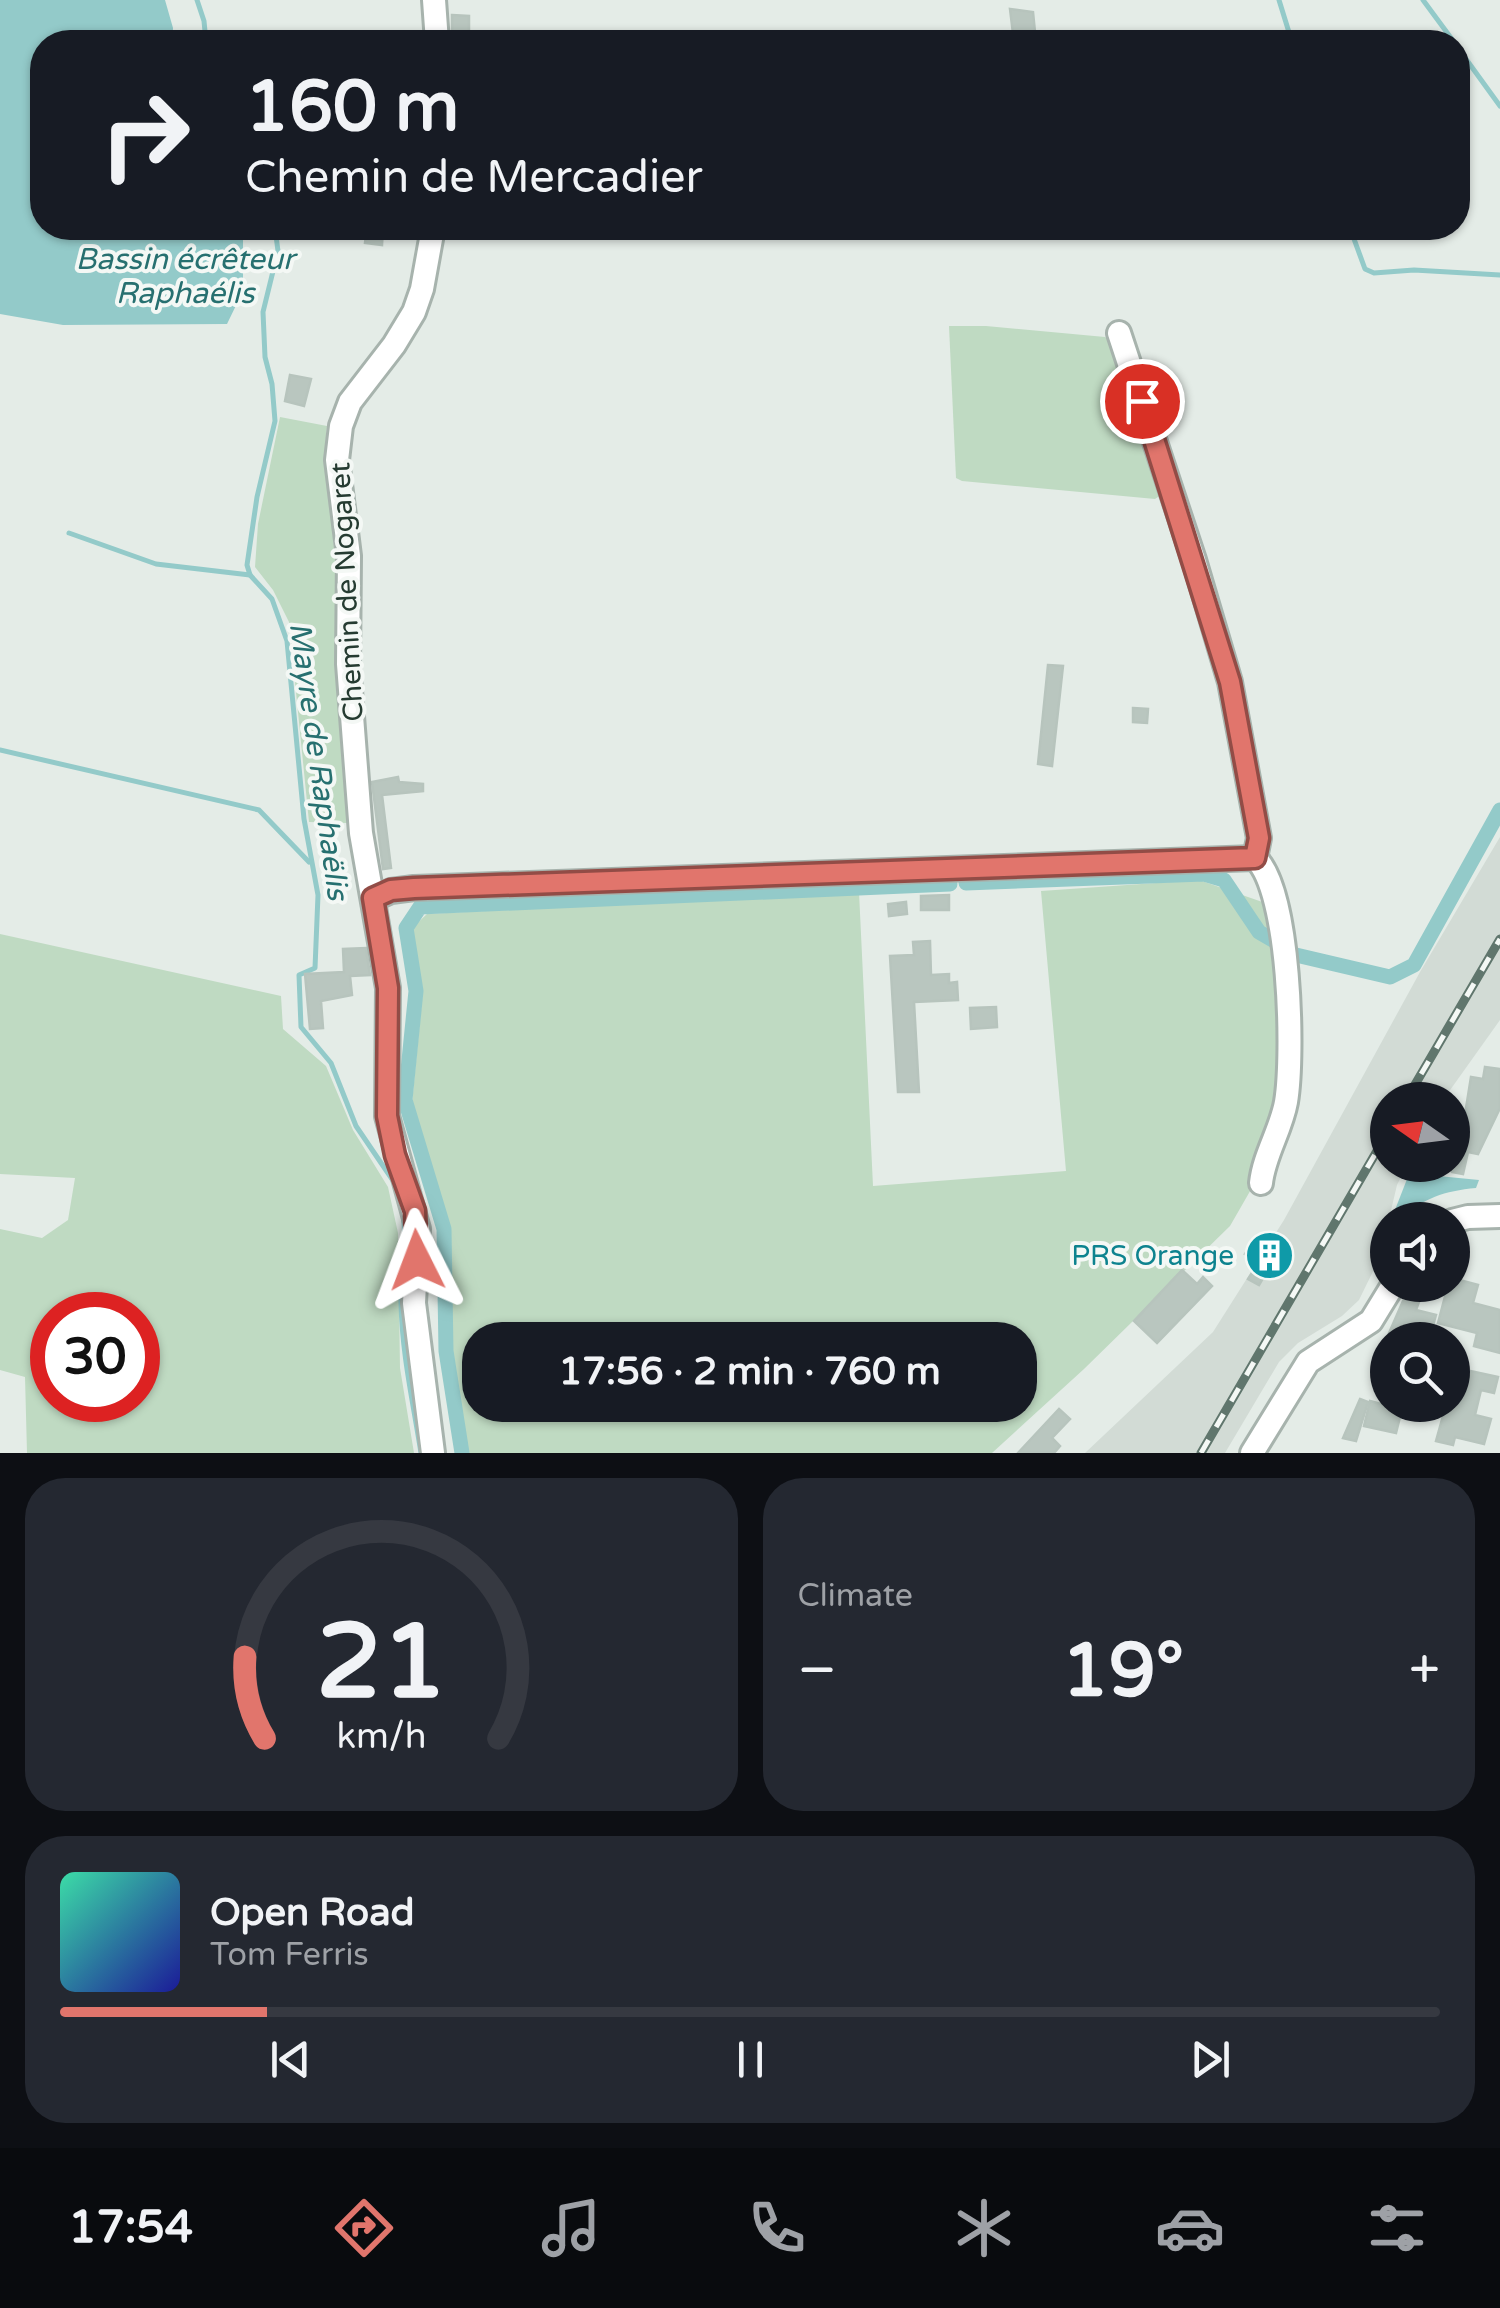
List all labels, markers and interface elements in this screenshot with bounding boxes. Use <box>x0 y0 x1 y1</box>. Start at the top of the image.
text: 160 m <box>245 66 459 150</box>
icon: right <box>80 70 210 200</box>
text: Chemin de Mercadier <box>245 151 703 205</box>
water label: Bassin écrêteur Raphaélis <box>76 241 298 312</box>
pin <box>1100 359 1185 444</box>
icon: arrive <box>1115 374 1170 429</box>
street label: Chemin de Nogaret <box>323 461 371 722</box>
water label: Mayre de Raphaëlis <box>281 620 357 905</box>
north arrow <box>1370 1082 1470 1182</box>
map controls <box>1370 1082 1470 1422</box>
button: sound <box>1370 1202 1470 1302</box>
position arrow <box>365 1208 469 1312</box>
building icon: PRS Orange <box>1243 1229 1295 1281</box>
place label: PRS Orange <box>1071 1239 1234 1273</box>
speed limit sign: 30 <box>30 1292 160 1422</box>
button: search <box>1370 1322 1470 1422</box>
text: 17:56 · 2 min · 760 m <box>558 1349 941 1395</box>
text: Climate <box>798 1577 913 1615</box>
text: 21 <box>316 1601 447 1726</box>
text: 19° <box>1062 1626 1184 1716</box>
text: − <box>798 1638 837 1704</box>
text: + <box>1409 1638 1440 1704</box>
text: km/h <box>336 1715 426 1758</box>
text: Open Road <box>210 1890 415 1936</box>
text: Tom Ferris <box>210 1936 369 1974</box>
icon: previous <box>263 2032 318 2087</box>
icon: pause <box>723 2032 778 2087</box>
icon: next <box>1183 2032 1238 2087</box>
icon: directions <box>329 2193 399 2263</box>
icon: music <box>536 2193 606 2263</box>
icon: phone <box>742 2193 812 2263</box>
icon: climate <box>949 2193 1019 2263</box>
icon: car <box>1155 2193 1225 2263</box>
icon: filters <box>1362 2193 1432 2263</box>
text: 17:54 <box>68 2201 193 2255</box>

